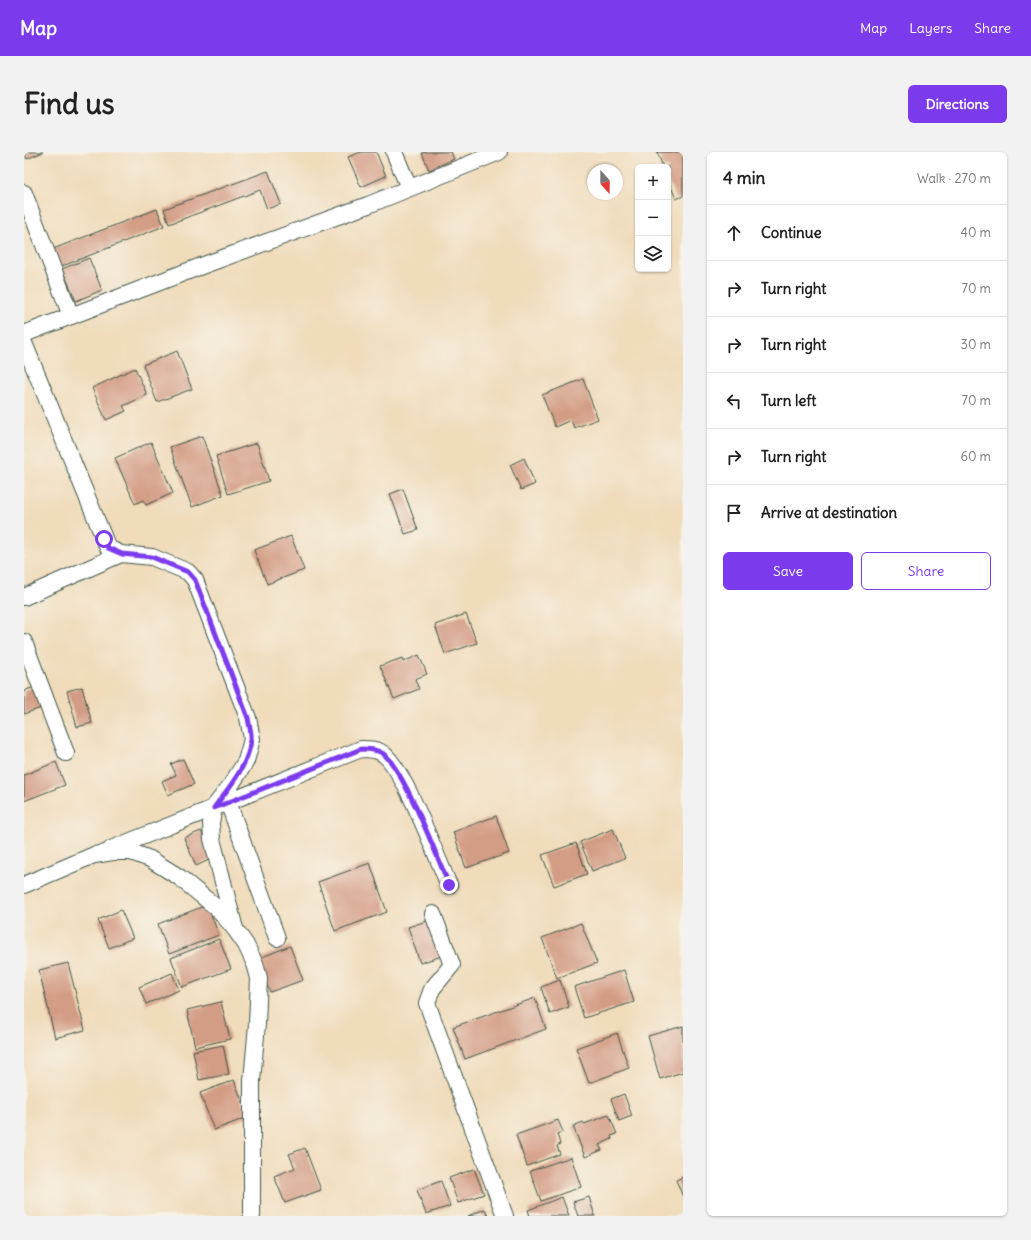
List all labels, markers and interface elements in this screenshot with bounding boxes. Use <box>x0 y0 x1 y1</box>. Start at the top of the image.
text: Map <box>20 16 57 40</box>
text: Map <box>860 19 887 37</box>
text: Layers <box>909 19 952 37</box>
text: Share <box>974 19 1011 37</box>
button: Directions <box>908 85 1007 123</box>
text: Find us <box>24 86 115 122</box>
north arrow <box>587 164 623 200</box>
map controls <box>635 164 671 272</box>
button: + <box>635 164 671 200</box>
text: 4 min <box>723 167 765 189</box>
text: Walk · 270 m <box>917 170 991 187</box>
button: − <box>635 200 671 236</box>
icon: ahead <box>723 222 745 244</box>
text: Continue <box>761 223 822 242</box>
text: 40 m <box>960 224 991 241</box>
button: layers <box>635 236 671 272</box>
icon: right <box>723 278 745 300</box>
text: Turn right <box>761 279 826 298</box>
text: 70 m <box>962 280 991 297</box>
icon: right <box>723 334 745 356</box>
text: Turn right <box>761 335 826 354</box>
text: 30 m <box>961 336 991 353</box>
icon: left <box>723 390 745 412</box>
text: Turn left <box>761 391 816 410</box>
text: 70 m <box>962 392 991 409</box>
icon: right <box>723 446 745 468</box>
text: Turn right <box>761 447 826 466</box>
text: 60 m <box>960 448 991 465</box>
icon: arrive <box>723 502 745 524</box>
text: Arrive at destination <box>761 503 897 522</box>
route start <box>95 530 113 548</box>
button: Save <box>723 552 853 590</box>
button: Share <box>861 552 991 590</box>
route end <box>440 876 458 894</box>

